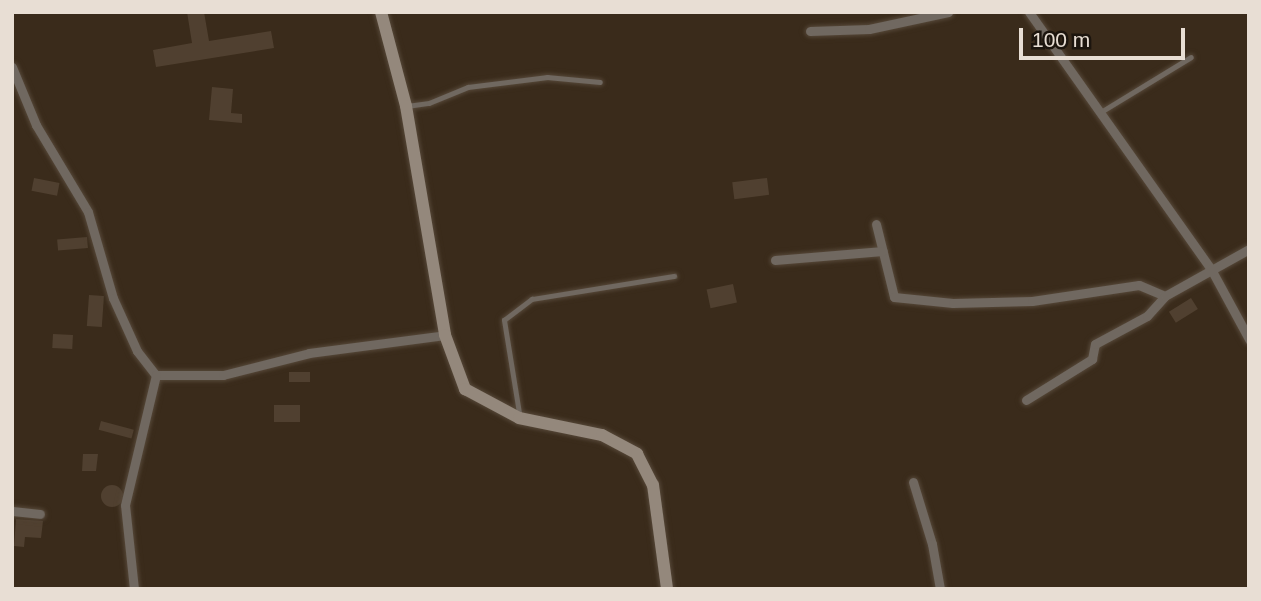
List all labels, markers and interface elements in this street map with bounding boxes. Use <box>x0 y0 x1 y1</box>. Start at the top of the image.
scale bar <box>1023 14 1189 58</box>
text: 100 m <box>1032 28 1090 51</box>

